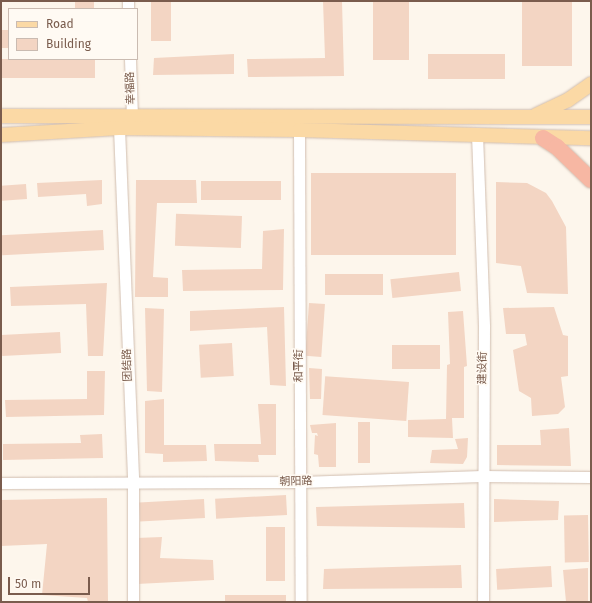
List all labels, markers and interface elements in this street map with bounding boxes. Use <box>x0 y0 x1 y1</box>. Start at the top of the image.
legend <box>8 8 138 60</box>
text: Road <box>46 17 74 31</box>
text: Building <box>46 37 91 51</box>
street label: 幸福路 <box>124 71 138 105</box>
street label: 团结路 <box>121 348 135 382</box>
street label: 和平街 <box>292 350 306 382</box>
street label: 建设街 <box>476 351 490 385</box>
street label: 朝阳路 <box>279 475 313 489</box>
scale bar <box>10 569 92 595</box>
text: 50 m <box>15 577 41 591</box>

